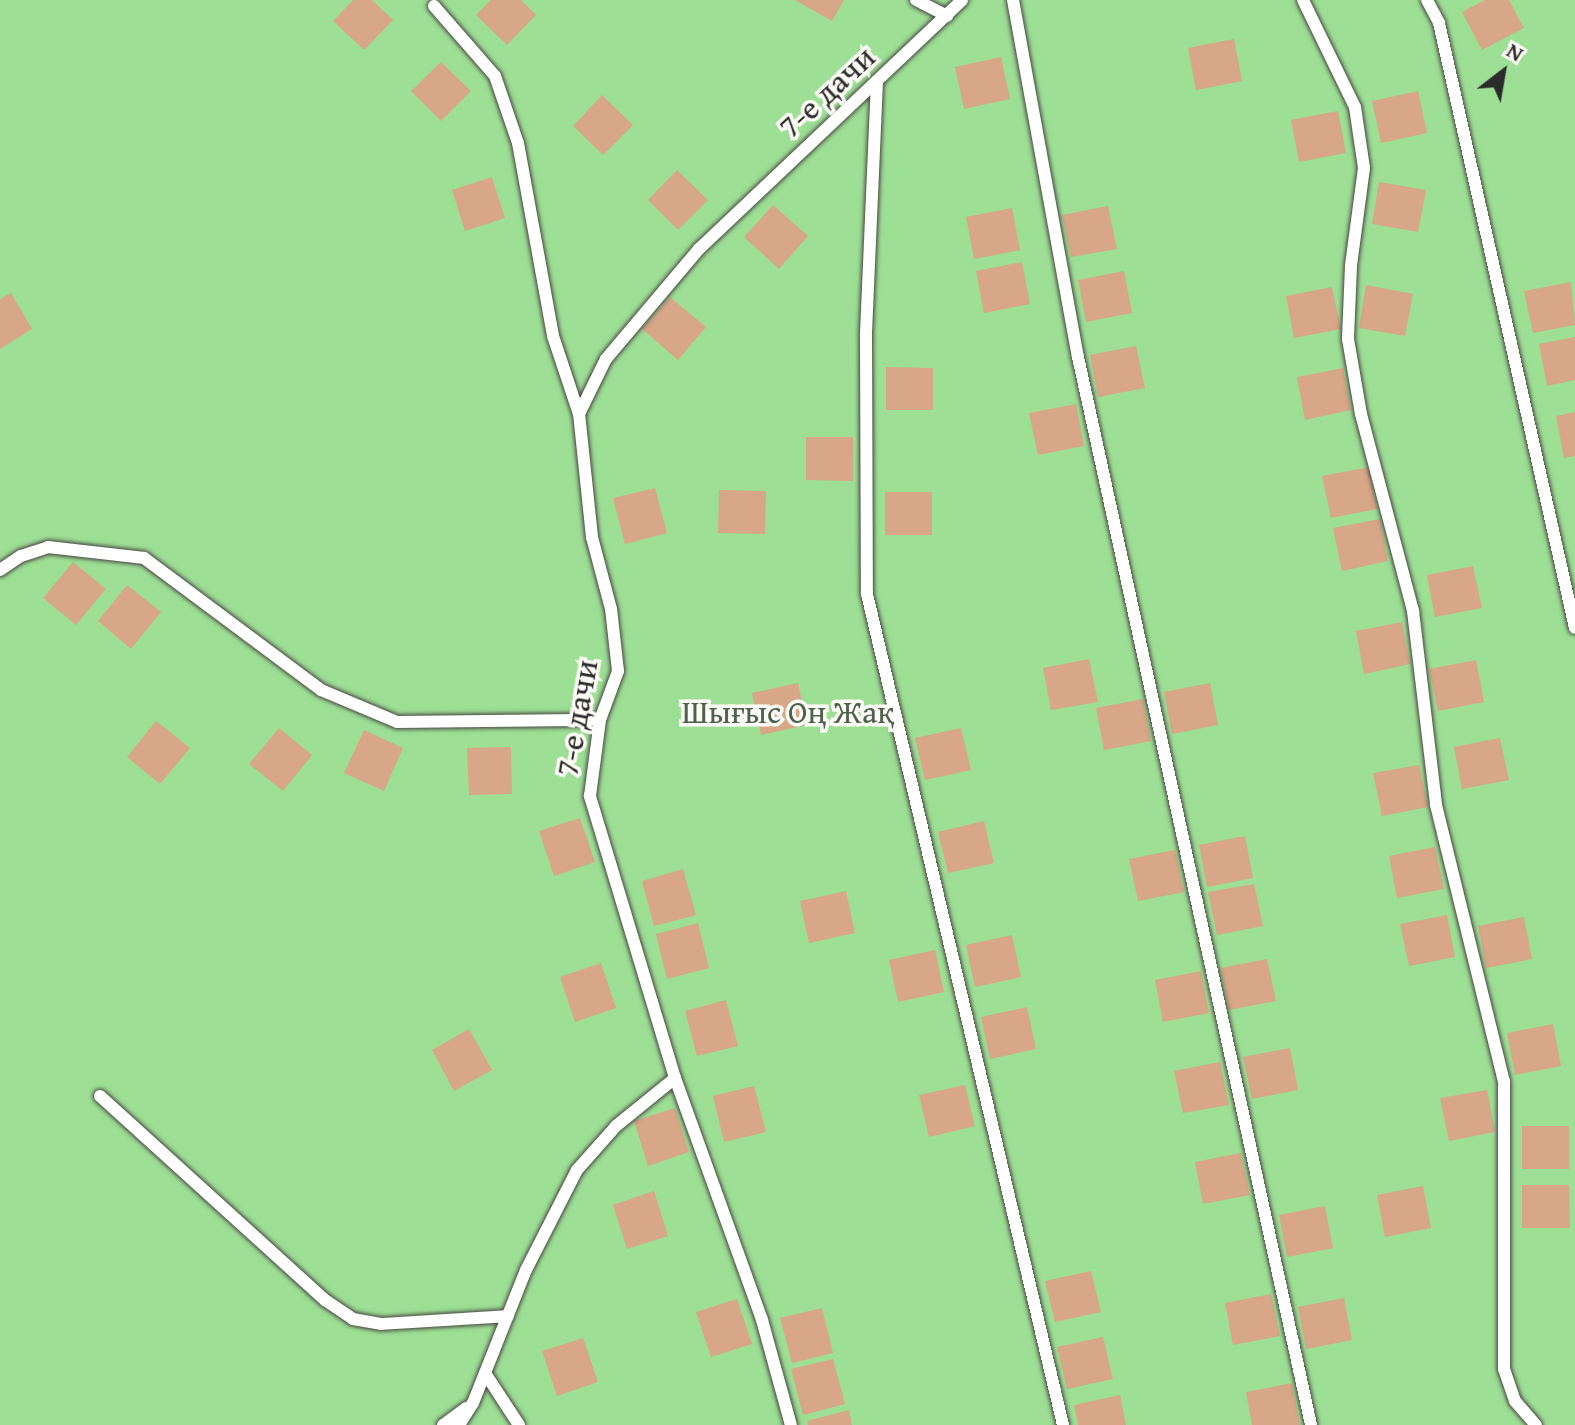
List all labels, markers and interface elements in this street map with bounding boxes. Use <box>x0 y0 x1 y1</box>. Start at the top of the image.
north arrow <box>1463 32 1543 112</box>
text: N <box>1501 34 1530 69</box>
street label: 7-е дачи <box>771 38 883 146</box>
street label: 7-е дачи <box>548 657 606 779</box>
park label: Шығыс Оң Жақ <box>682 693 894 731</box>

